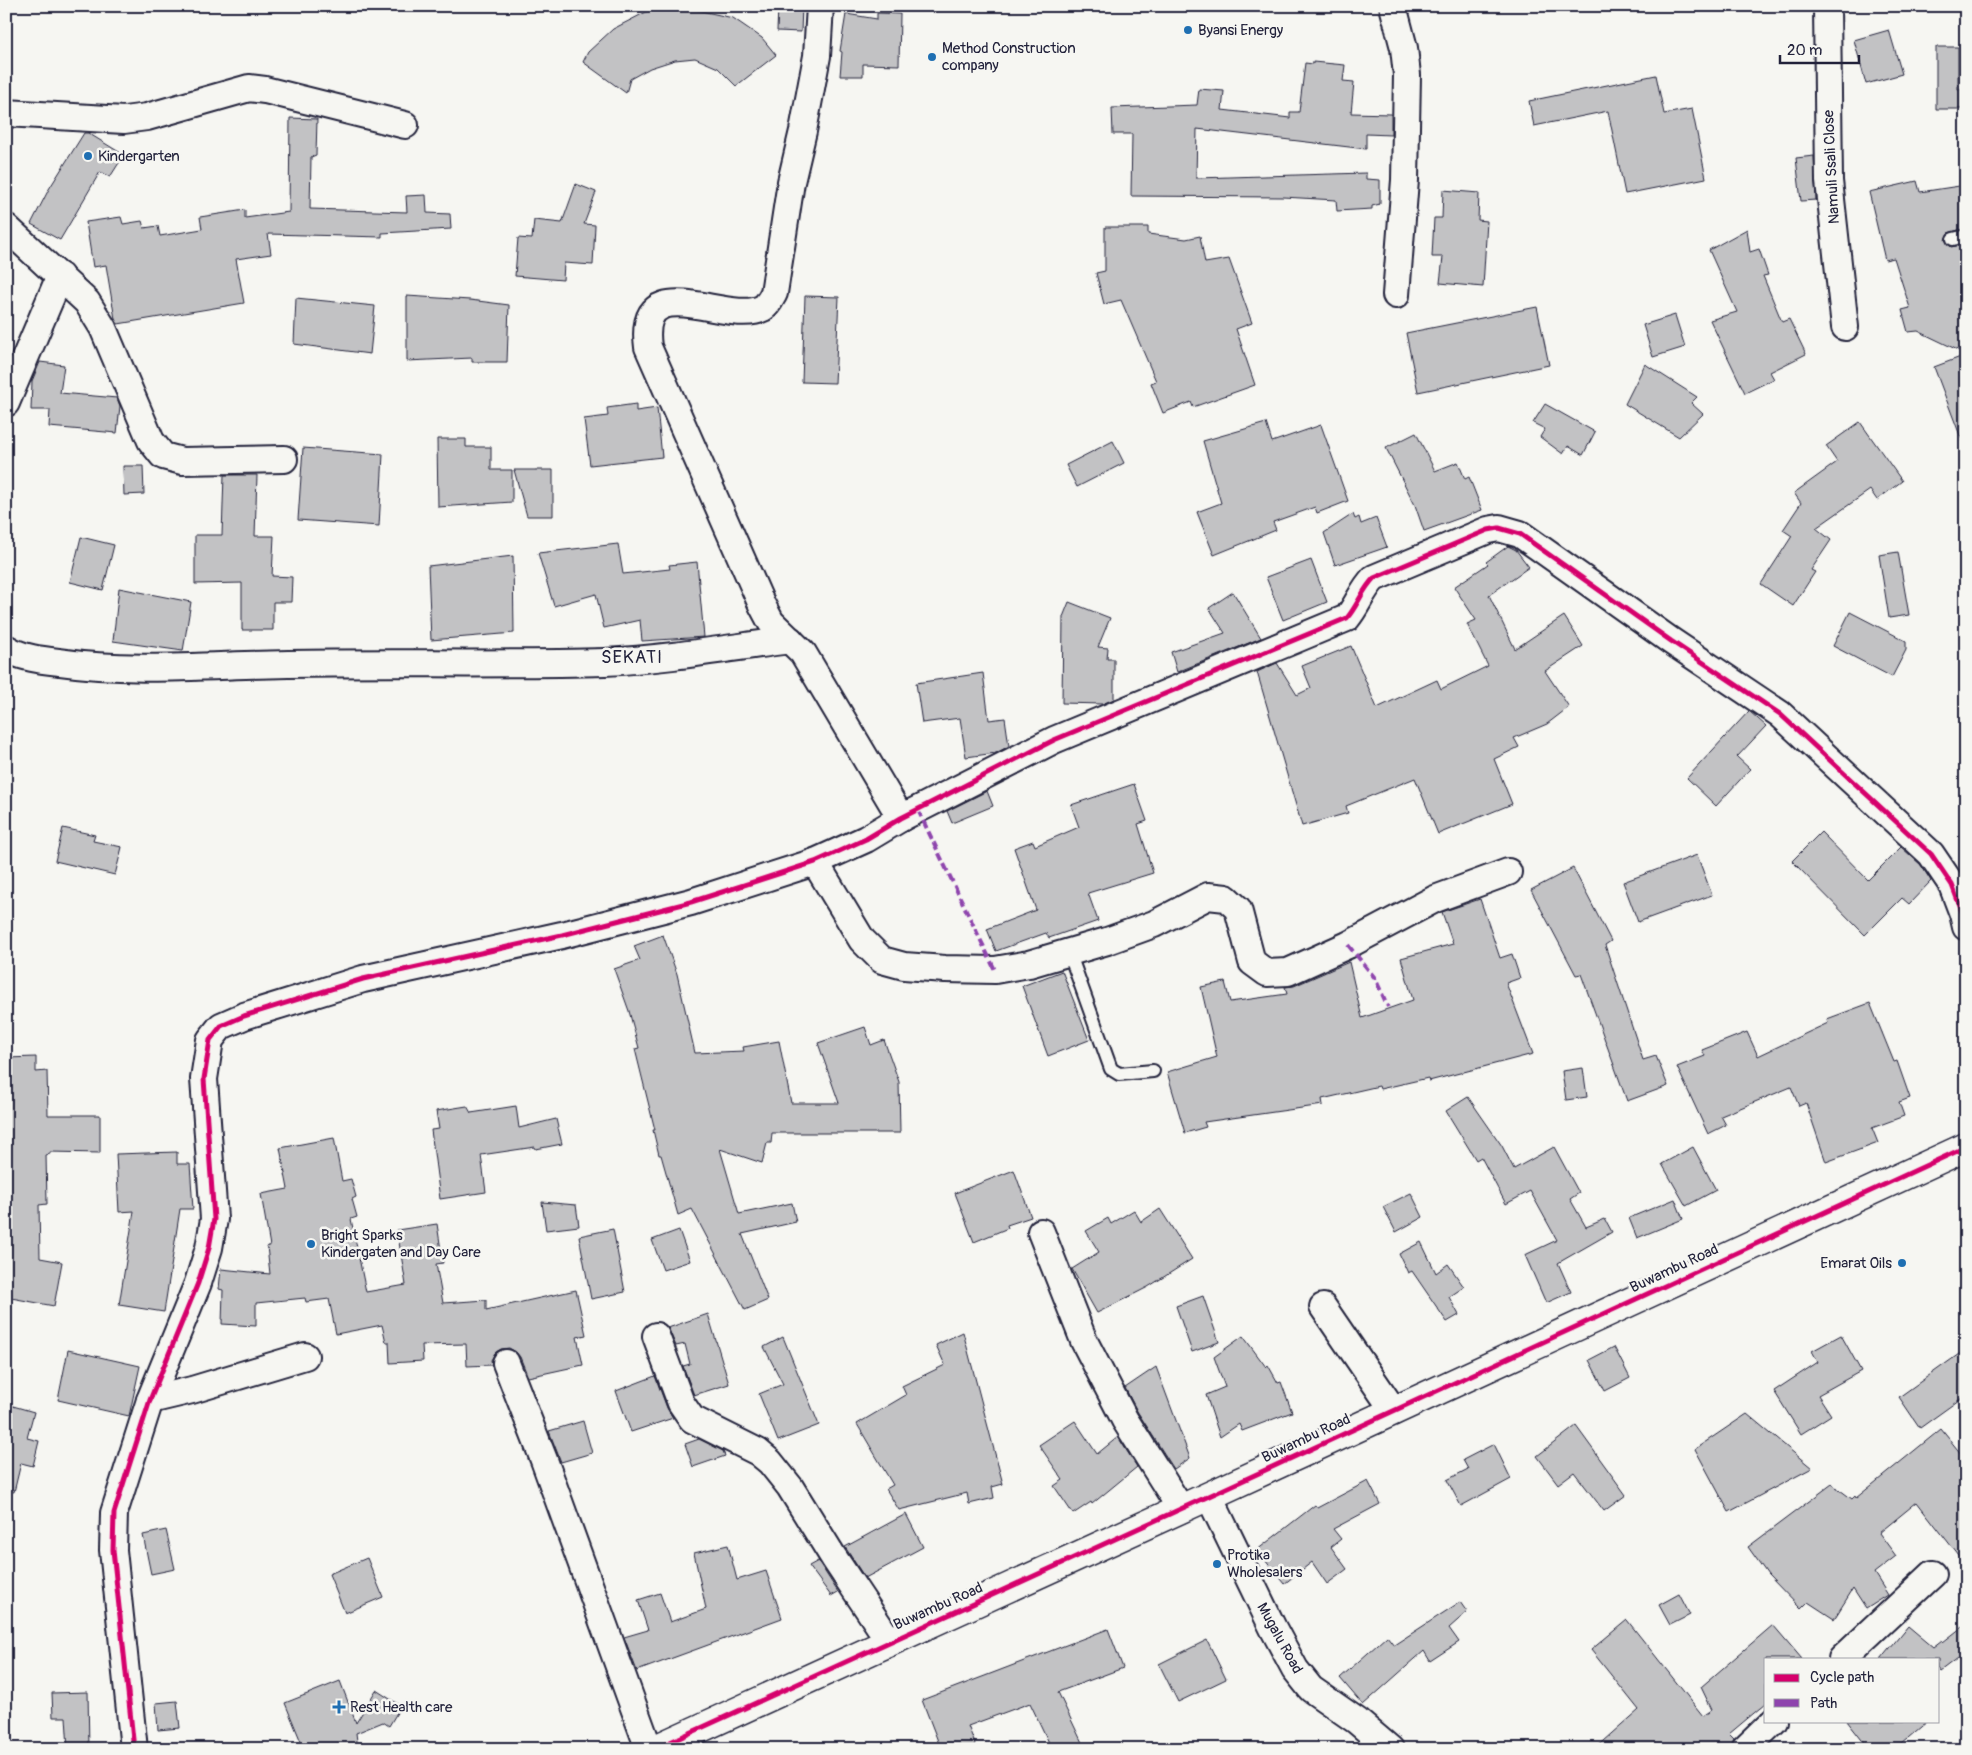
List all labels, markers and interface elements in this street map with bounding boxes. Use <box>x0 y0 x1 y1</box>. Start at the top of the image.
place label: Byansi Energy <box>1198 21 1284 40</box>
marker: Byansi Energy <box>1182 24 1194 36</box>
scale bar <box>1780 32 1858 64</box>
place label: Method Construction company <box>942 39 1076 75</box>
text: 20 m <box>1787 41 1822 60</box>
marker: Method Construction company <box>926 51 938 63</box>
street label: Namuli Ssali Close <box>1819 109 1844 225</box>
place label: Kindergarten <box>98 147 180 166</box>
marker: Kindergarten <box>82 150 94 162</box>
district label: SEKATI <box>601 646 663 669</box>
place label: Bright Sparks Kindergaten and Day Care <box>321 1226 481 1262</box>
marker: Bright Sparks Kindergaten and Day Care <box>305 1238 317 1250</box>
street label: Buwambu Road <box>1627 1240 1722 1297</box>
place label: Emarat Oils <box>1820 1254 1892 1273</box>
marker: Emarat Oils <box>1896 1257 1908 1269</box>
street label: Buwambu Road <box>1259 1410 1354 1467</box>
place label: Protika Wholesalers <box>1227 1546 1303 1582</box>
marker: Protika Wholesalers <box>1211 1558 1223 1570</box>
street label: Buwambu Road <box>891 1578 986 1635</box>
street label: Mugalu Road <box>1252 1599 1307 1677</box>
legend <box>1764 1658 1940 1722</box>
text: Cycle path <box>1810 1668 1874 1687</box>
text: Path <box>1810 1694 1837 1713</box>
place label: Rest Health care <box>350 1698 453 1717</box>
marker: Rest Health care <box>332 1700 346 1714</box>

